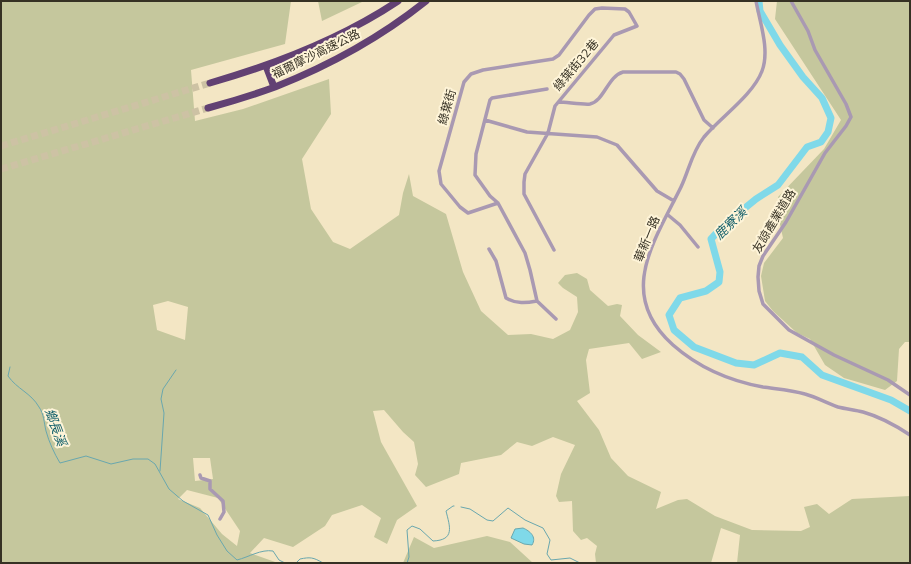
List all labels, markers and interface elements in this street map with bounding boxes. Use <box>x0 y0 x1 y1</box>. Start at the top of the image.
street label: 福爾摩沙高速公路 <box>269 26 363 82</box>
street label: 綠葉街32巷 <box>550 36 602 94</box>
street label: 綠葉街 <box>434 87 460 127</box>
street label: 友諒產業道路 <box>749 186 799 256</box>
water label: 鹿寮溪 <box>710 202 752 244</box>
street label: 華新一路 <box>631 214 663 264</box>
water label: 鄉長溪 <box>40 406 71 451</box>

